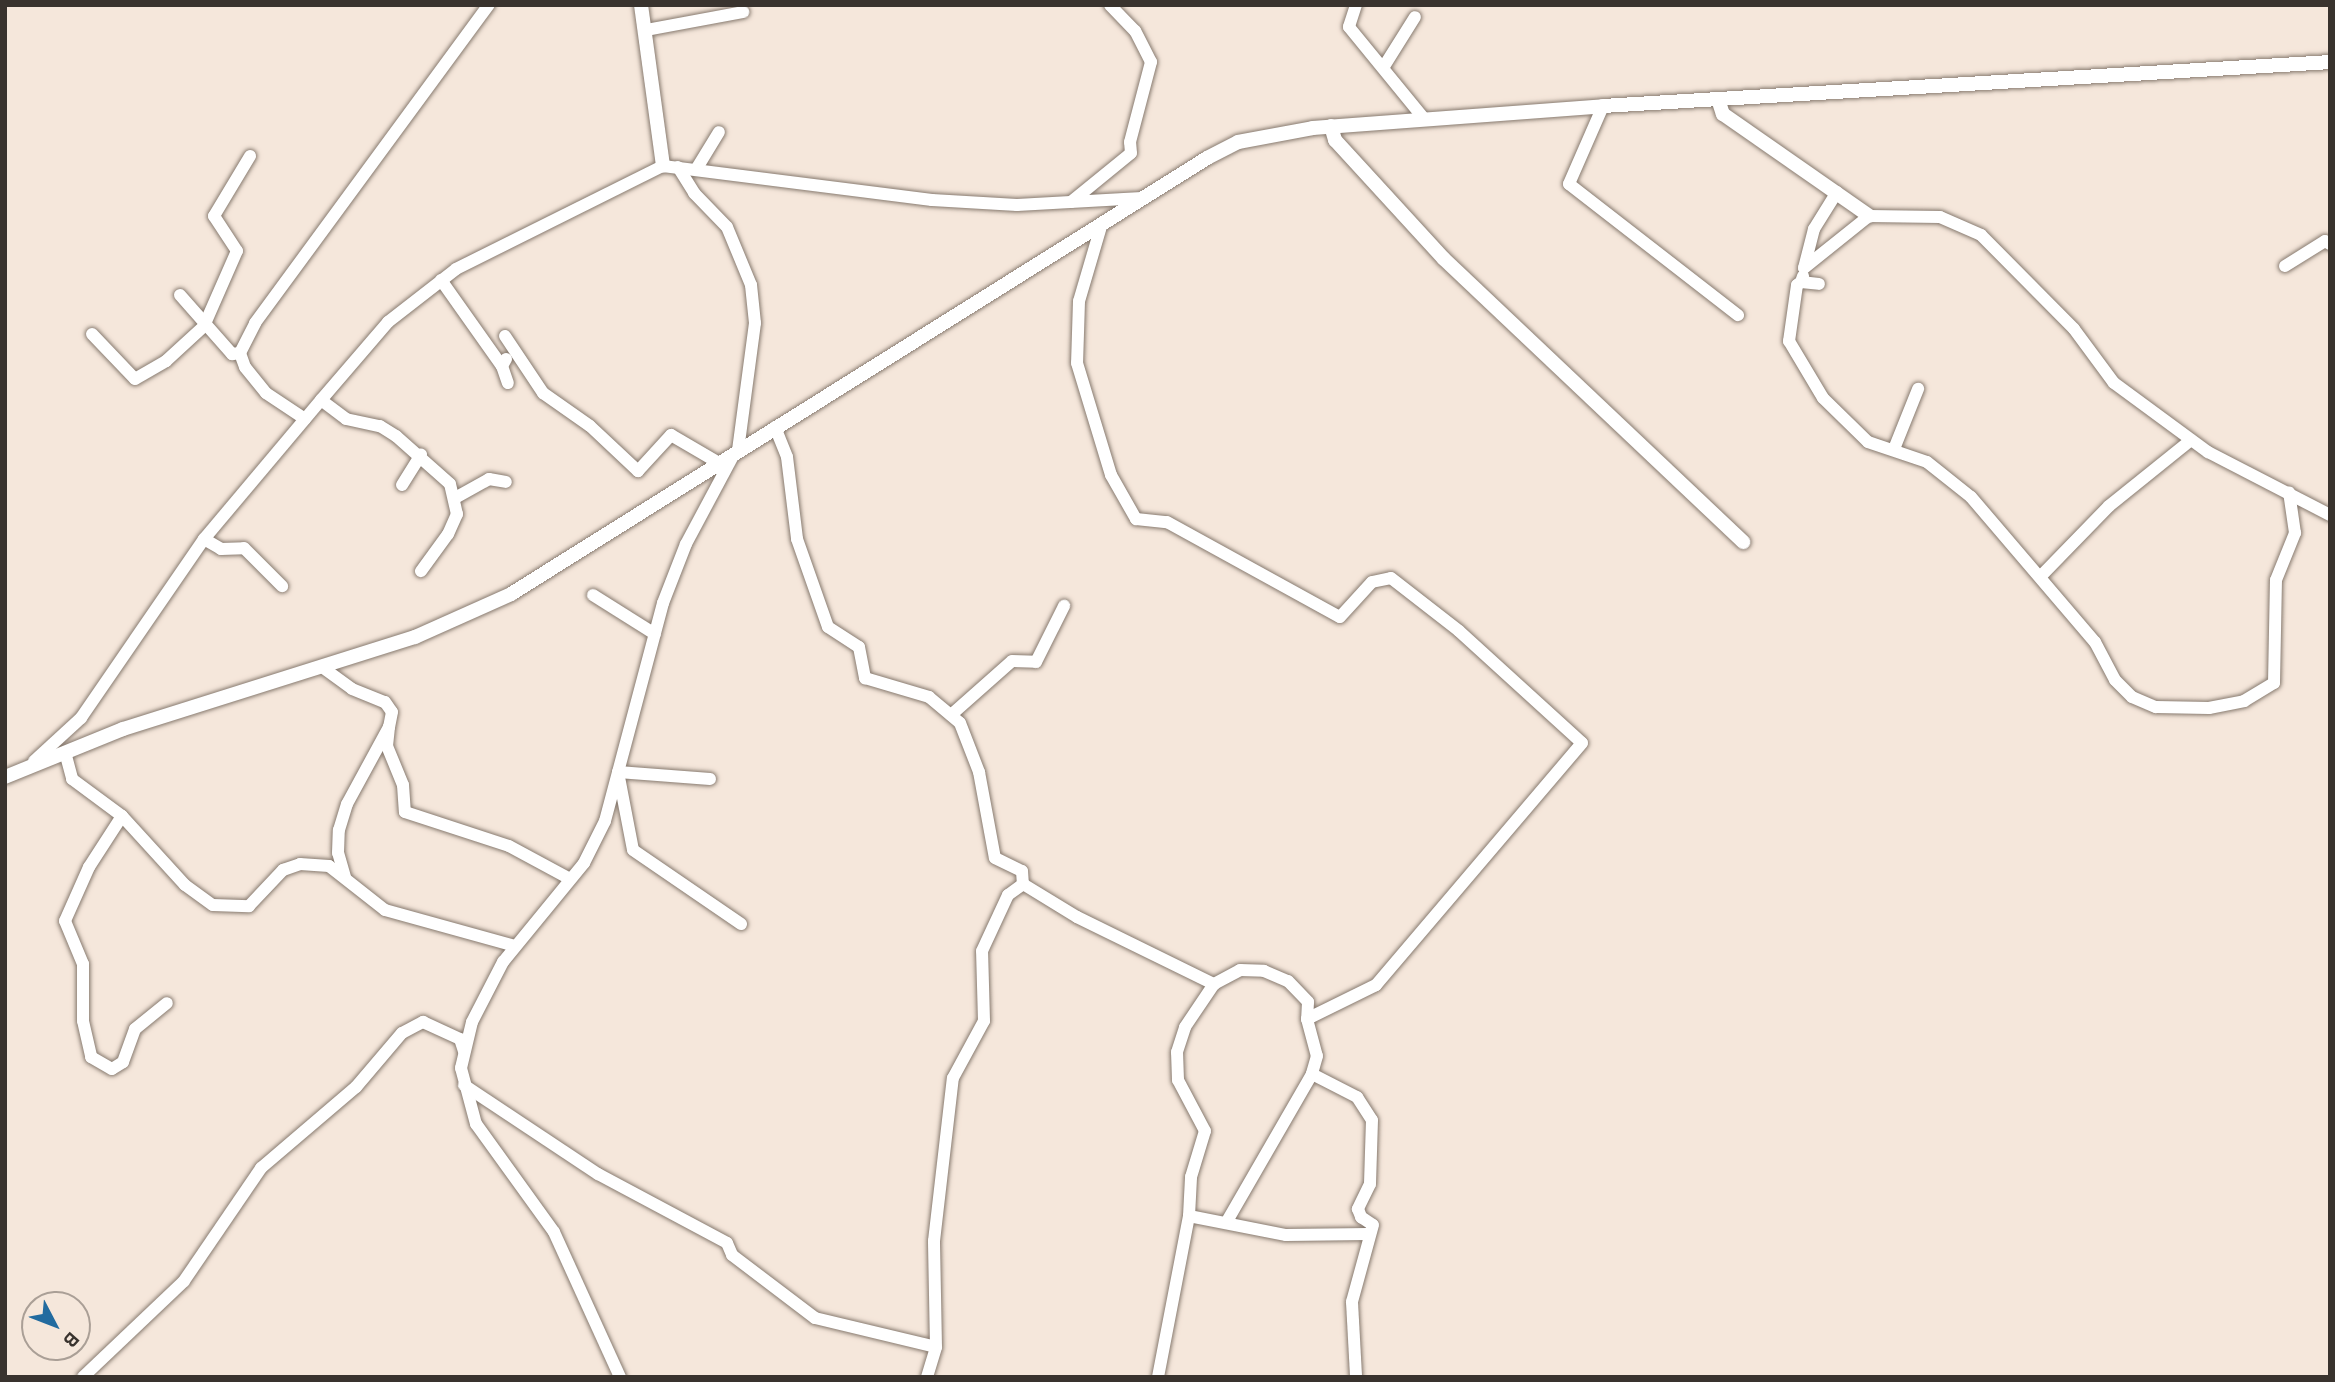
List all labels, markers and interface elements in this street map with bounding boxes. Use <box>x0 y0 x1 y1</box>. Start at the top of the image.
north arrow <box>21 1291 91 1361</box>
text: B <box>57 1326 83 1352</box>

